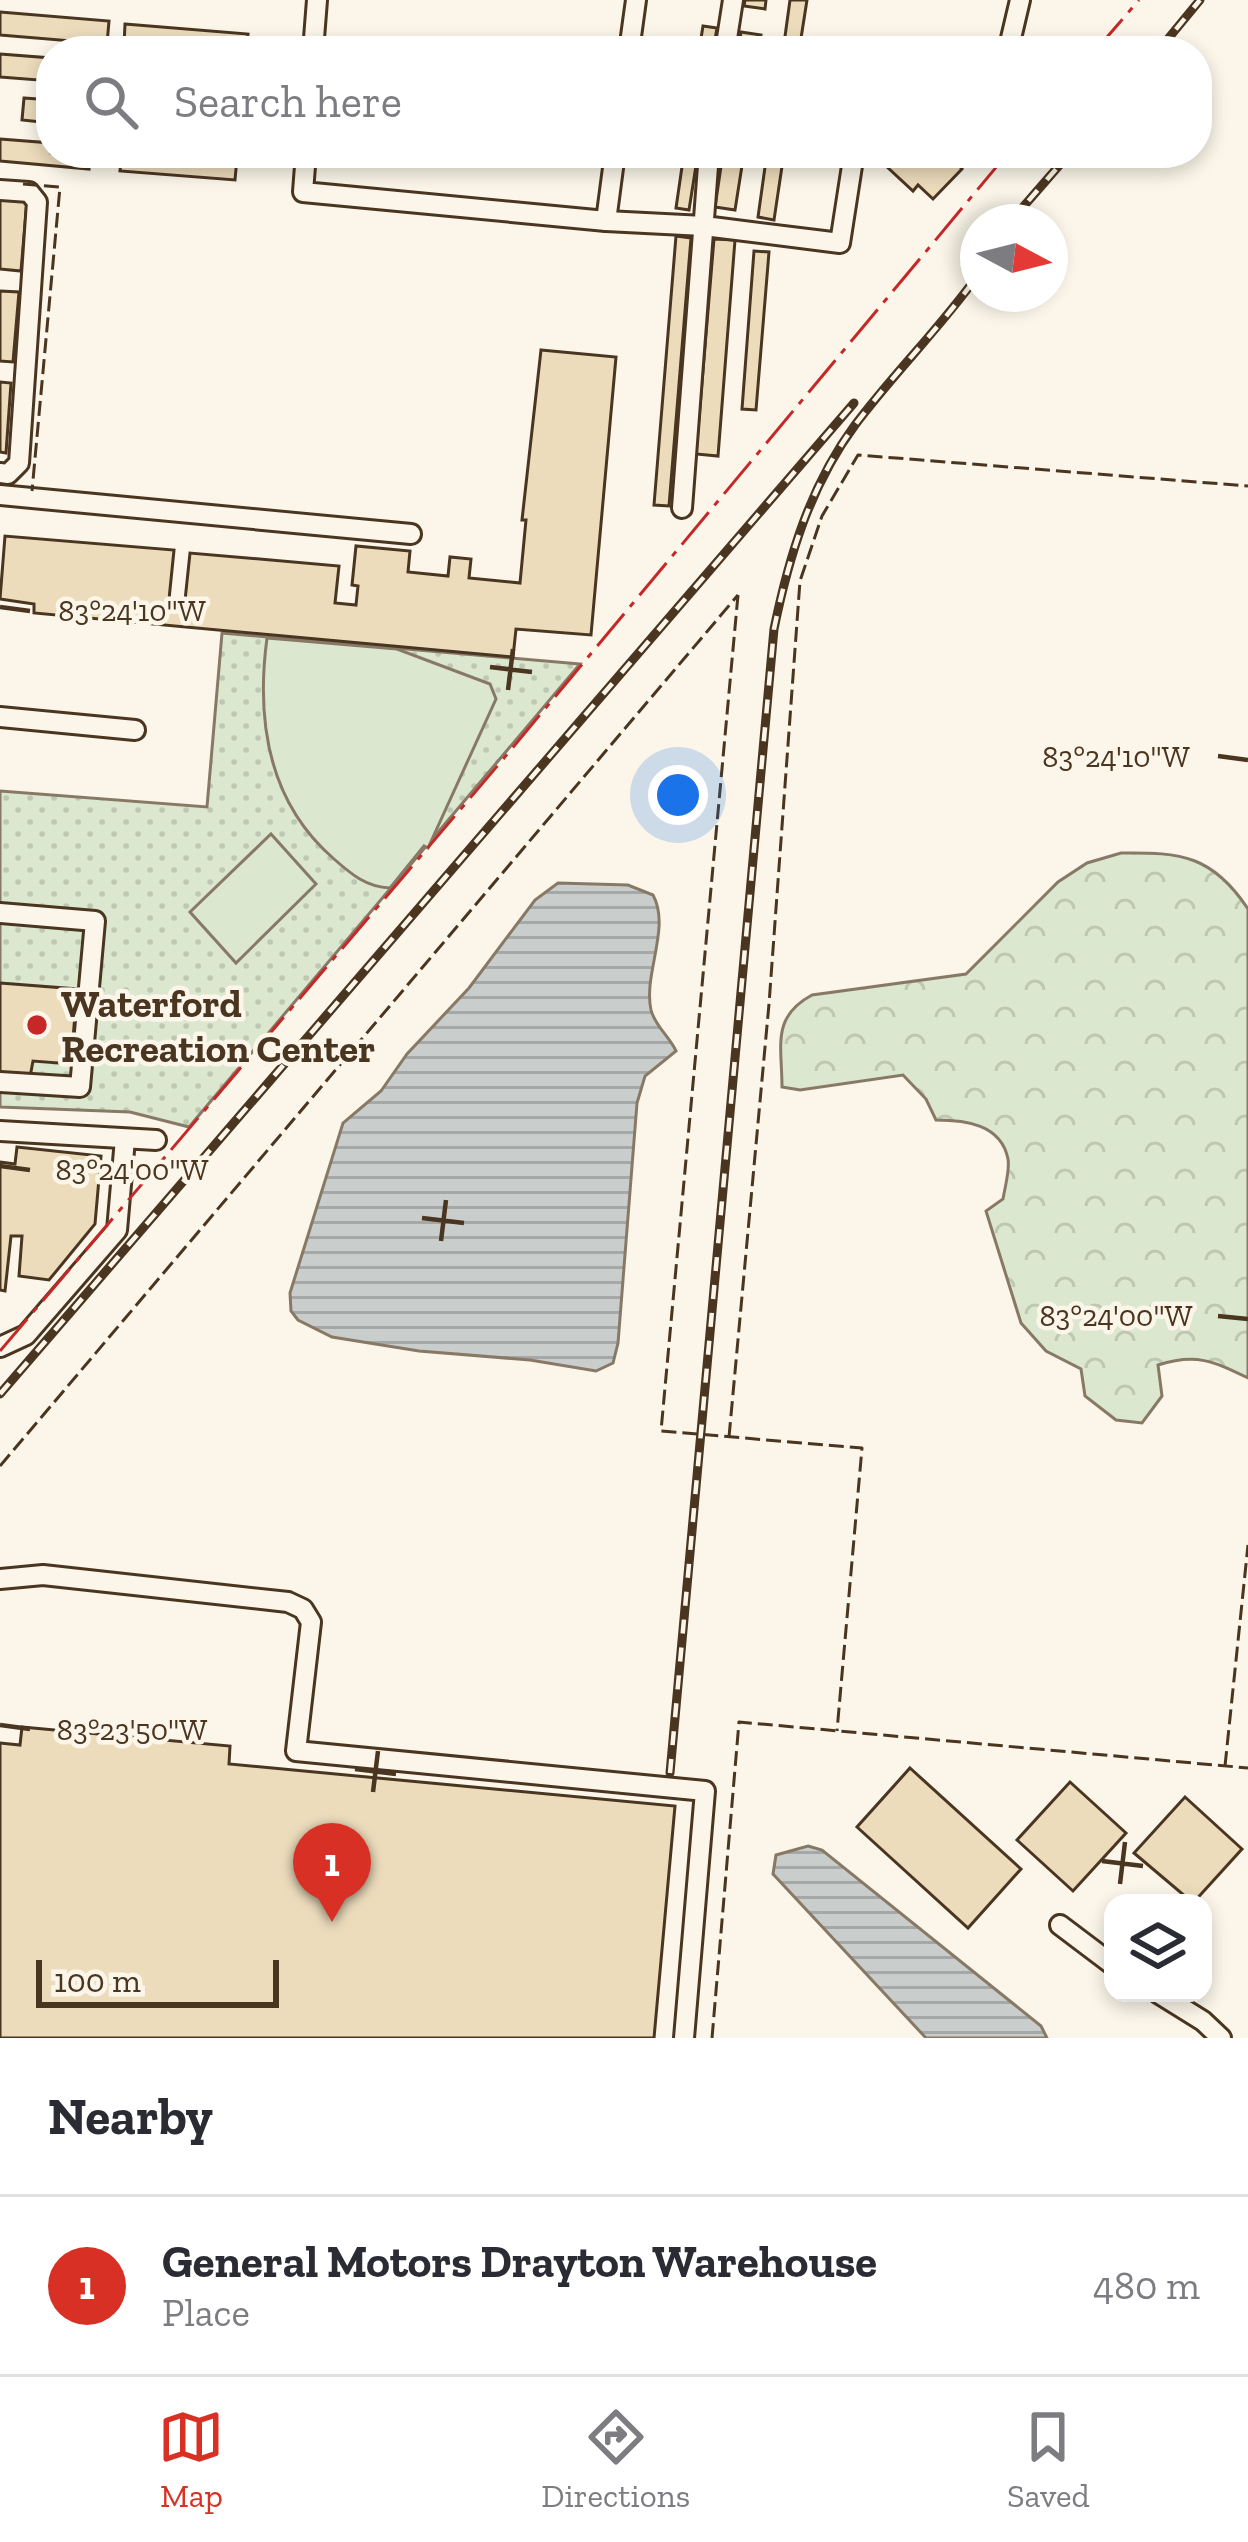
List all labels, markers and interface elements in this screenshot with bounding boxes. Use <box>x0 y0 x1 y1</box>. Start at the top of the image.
search box <box>36 36 1212 168</box>
icon: search <box>78 69 144 135</box>
text: Search here <box>174 75 402 129</box>
north arrow <box>960 204 1068 312</box>
text: 83°24'10"W <box>58 593 206 629</box>
text: 83°24'10"W <box>1042 739 1190 775</box>
your location <box>648 765 708 825</box>
place label: Waterford Recreation Center <box>61 980 375 1072</box>
marker: Waterford Recreation Center <box>24 1012 50 1038</box>
text: 83°24'00"W <box>55 1152 209 1188</box>
text: 83°24'00"W <box>1039 1298 1193 1334</box>
text: 83°23'50"W <box>57 1712 207 1748</box>
pin: 1 <box>293 1823 371 1922</box>
map controls <box>1104 1894 1212 2002</box>
button: layers <box>1104 1894 1212 2002</box>
scale bar <box>36 1954 279 2007</box>
text: 100 m <box>54 1961 141 2000</box>
text: Nearby <box>48 2086 213 2147</box>
text: General Motors Drayton Warehouse <box>162 2235 877 2289</box>
text: 1 <box>79 2262 95 2309</box>
text: 480 m <box>1093 2262 1200 2309</box>
text: Place <box>162 2289 250 2336</box>
tab: Map <box>158 2404 224 2515</box>
tab: Directions <box>541 2404 690 2515</box>
tab: Saved <box>1007 2404 1090 2515</box>

